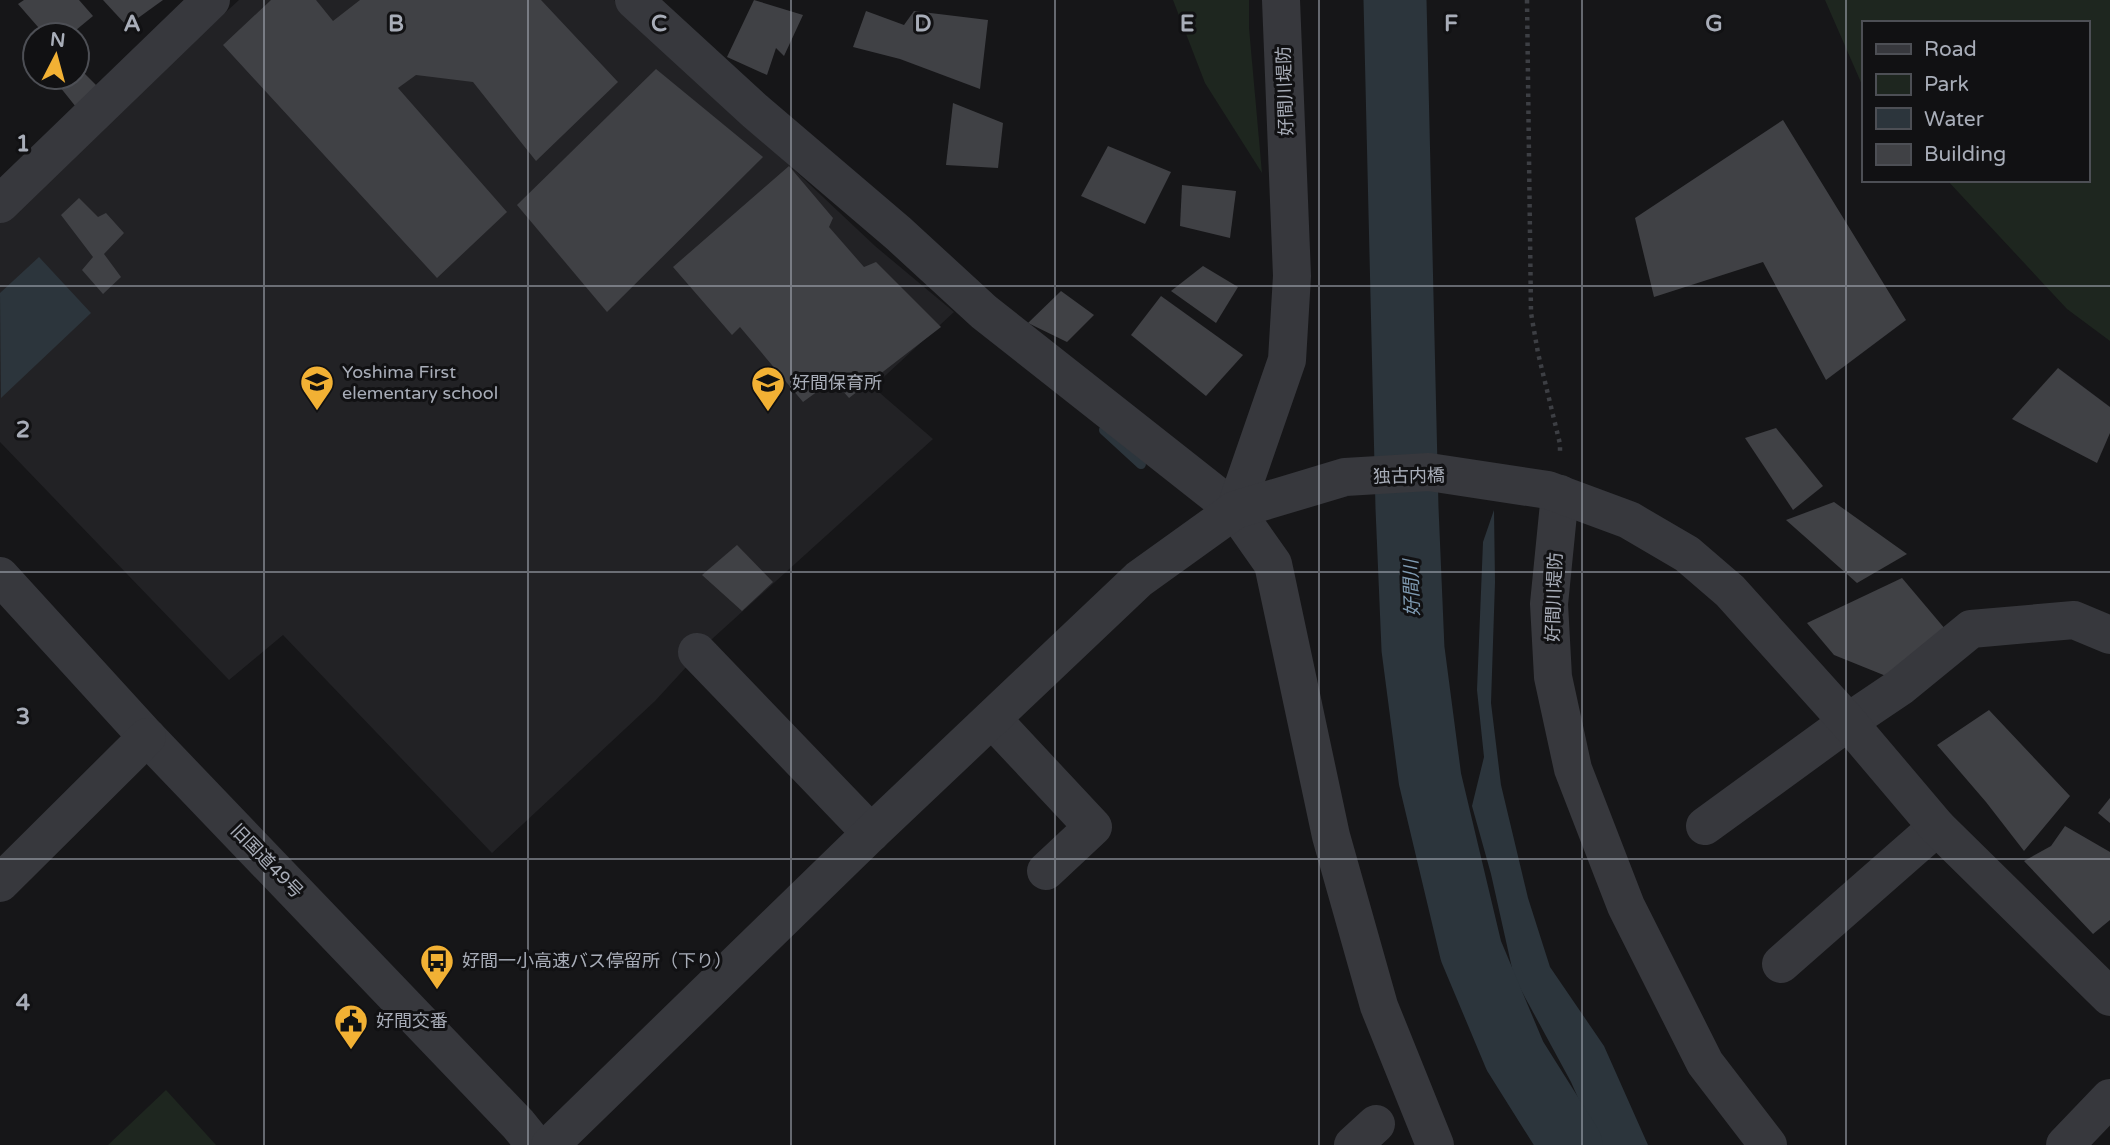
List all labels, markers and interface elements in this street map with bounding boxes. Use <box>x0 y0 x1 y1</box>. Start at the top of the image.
text: A <box>123 10 141 38</box>
text: B <box>388 10 404 38</box>
text: C <box>651 10 667 38</box>
text: D <box>914 10 932 38</box>
text: E <box>1180 10 1194 38</box>
text: F <box>1444 10 1458 38</box>
text: G <box>1705 10 1723 38</box>
north arrow <box>21 21 91 91</box>
legend <box>1862 21 2089 182</box>
text: N <box>49 28 66 52</box>
text: Road <box>1924 37 1977 62</box>
street label: 好間川堤防 <box>1272 46 1298 136</box>
text: Park <box>1924 72 1969 97</box>
text: Water <box>1924 107 1984 132</box>
text: 1 <box>16 130 30 158</box>
text: Building <box>1924 142 2006 167</box>
place label: Yoshima First elementary school <box>342 361 498 404</box>
school or university icon: Yoshima First elementary school <box>298 363 336 412</box>
school or university icon: 好間保育所 <box>749 364 787 413</box>
place label: 好間保育所 <box>792 372 882 394</box>
text: 2 <box>16 416 30 444</box>
street label: 独古内橋 <box>1373 464 1445 488</box>
street label: 好間川堤防 <box>1541 552 1567 642</box>
water label: 好間川 <box>1400 557 1424 617</box>
text: 3 <box>16 703 30 731</box>
street label: 旧国道49号 <box>226 819 308 903</box>
bus stop icon: 好間一小高速バス停留所（下り） <box>418 942 456 991</box>
place label: 好間一小高速バス停留所（下り） <box>462 950 732 972</box>
text: 4 <box>16 989 31 1017</box>
public building icon: 好間交番 <box>332 1002 370 1051</box>
place label: 好間交番 <box>376 1010 448 1032</box>

